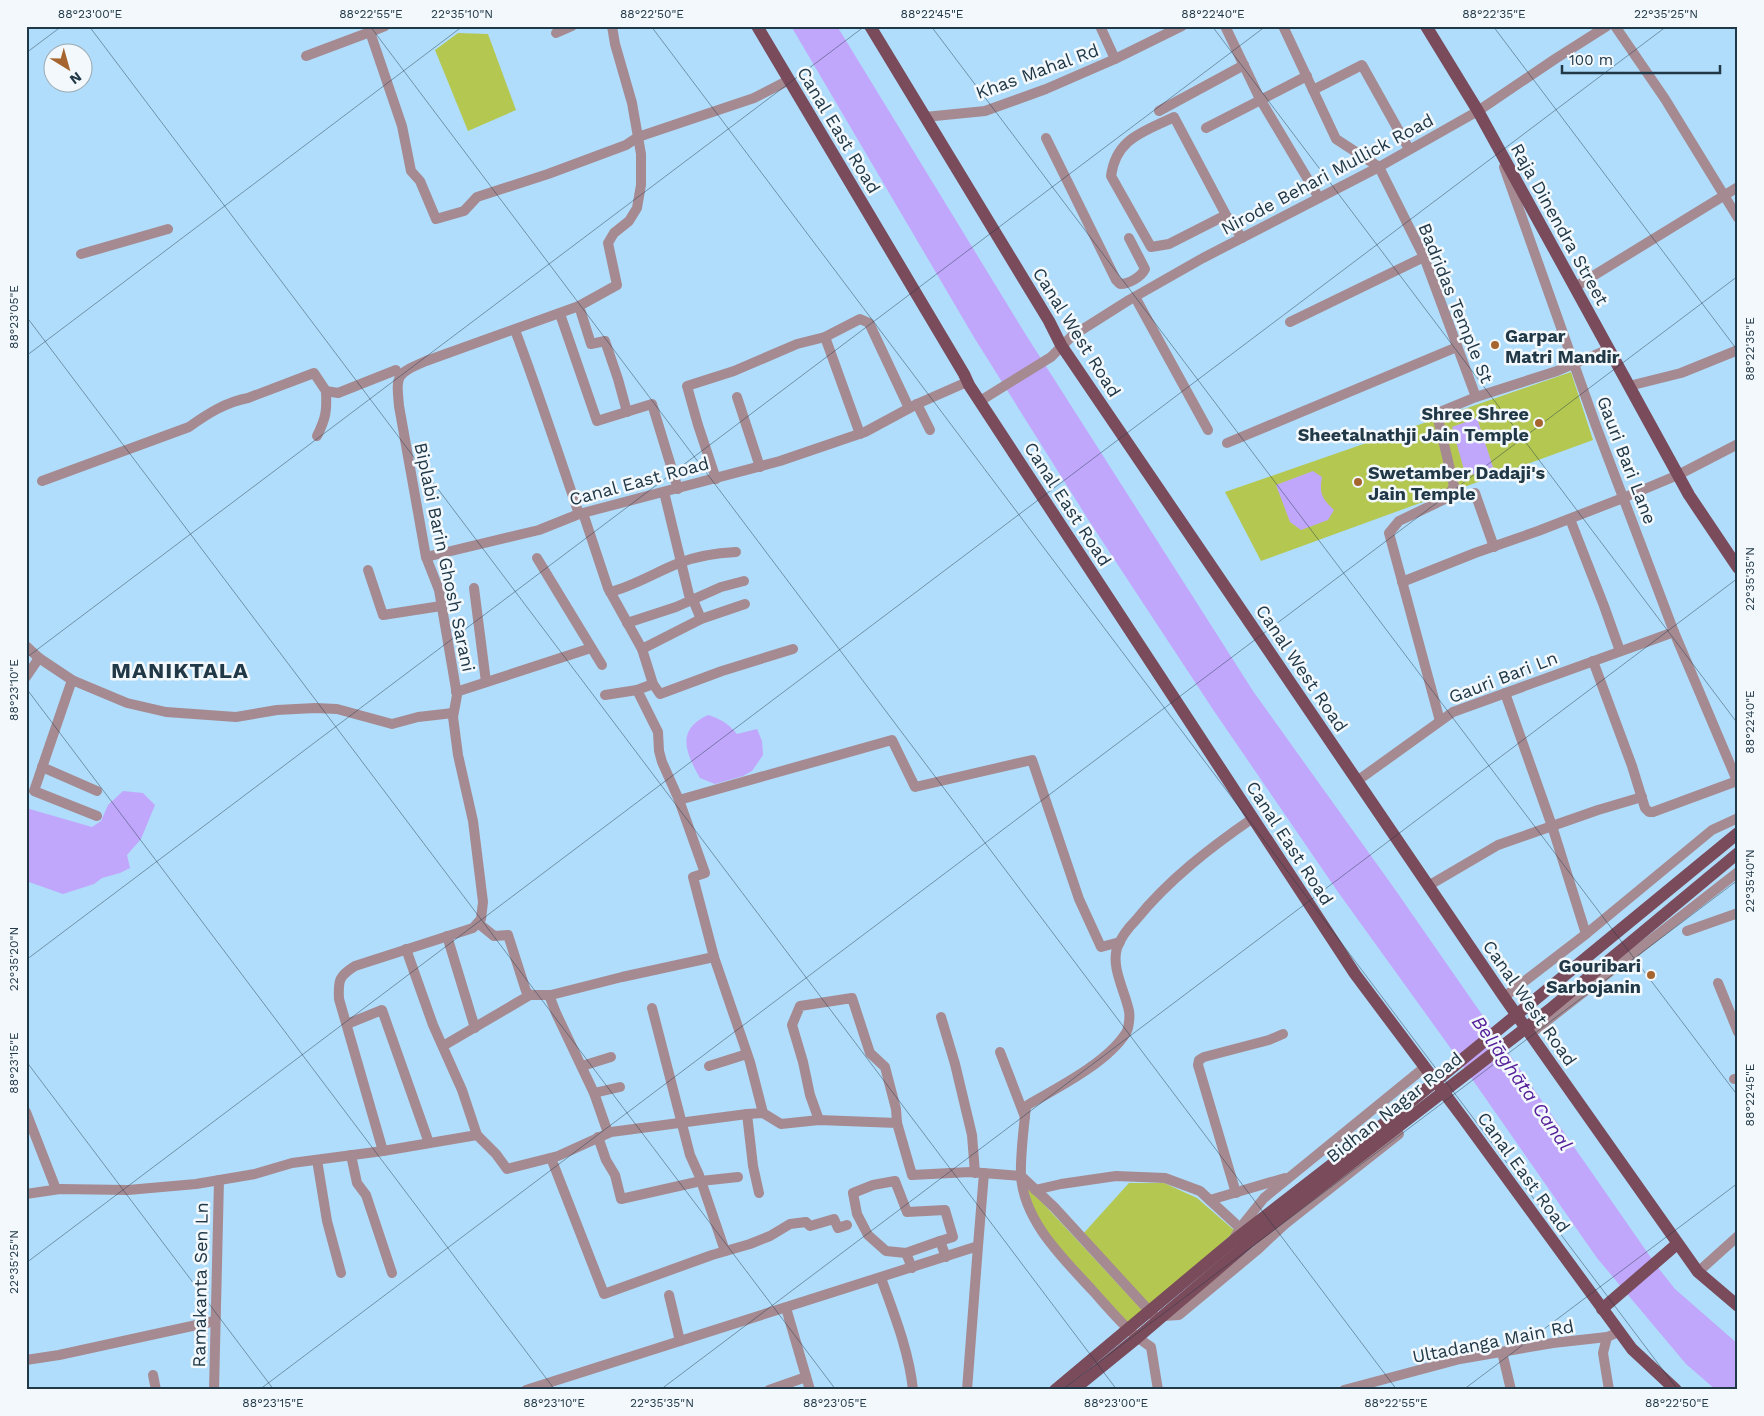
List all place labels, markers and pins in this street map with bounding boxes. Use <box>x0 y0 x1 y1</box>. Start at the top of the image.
place label: Garpar Matri Mandir <box>1505 325 1620 367</box>
marker: Garpar Matri Mandir <box>1489 339 1501 351</box>
place label: Shree Shree Sheetalnathji Jain Temple <box>1298 403 1529 445</box>
marker: Shree Shree Sheetalnathji Jain Temple <box>1533 417 1545 429</box>
place label: Swetamber Dadaji's Jain Temple <box>1368 462 1546 504</box>
marker: Swetamber Dadaji's Jain Temple <box>1352 476 1364 488</box>
place label: Gouribari Sarbojanin <box>1546 955 1641 997</box>
marker: Gouribari Sarbojanin <box>1645 969 1657 981</box>

